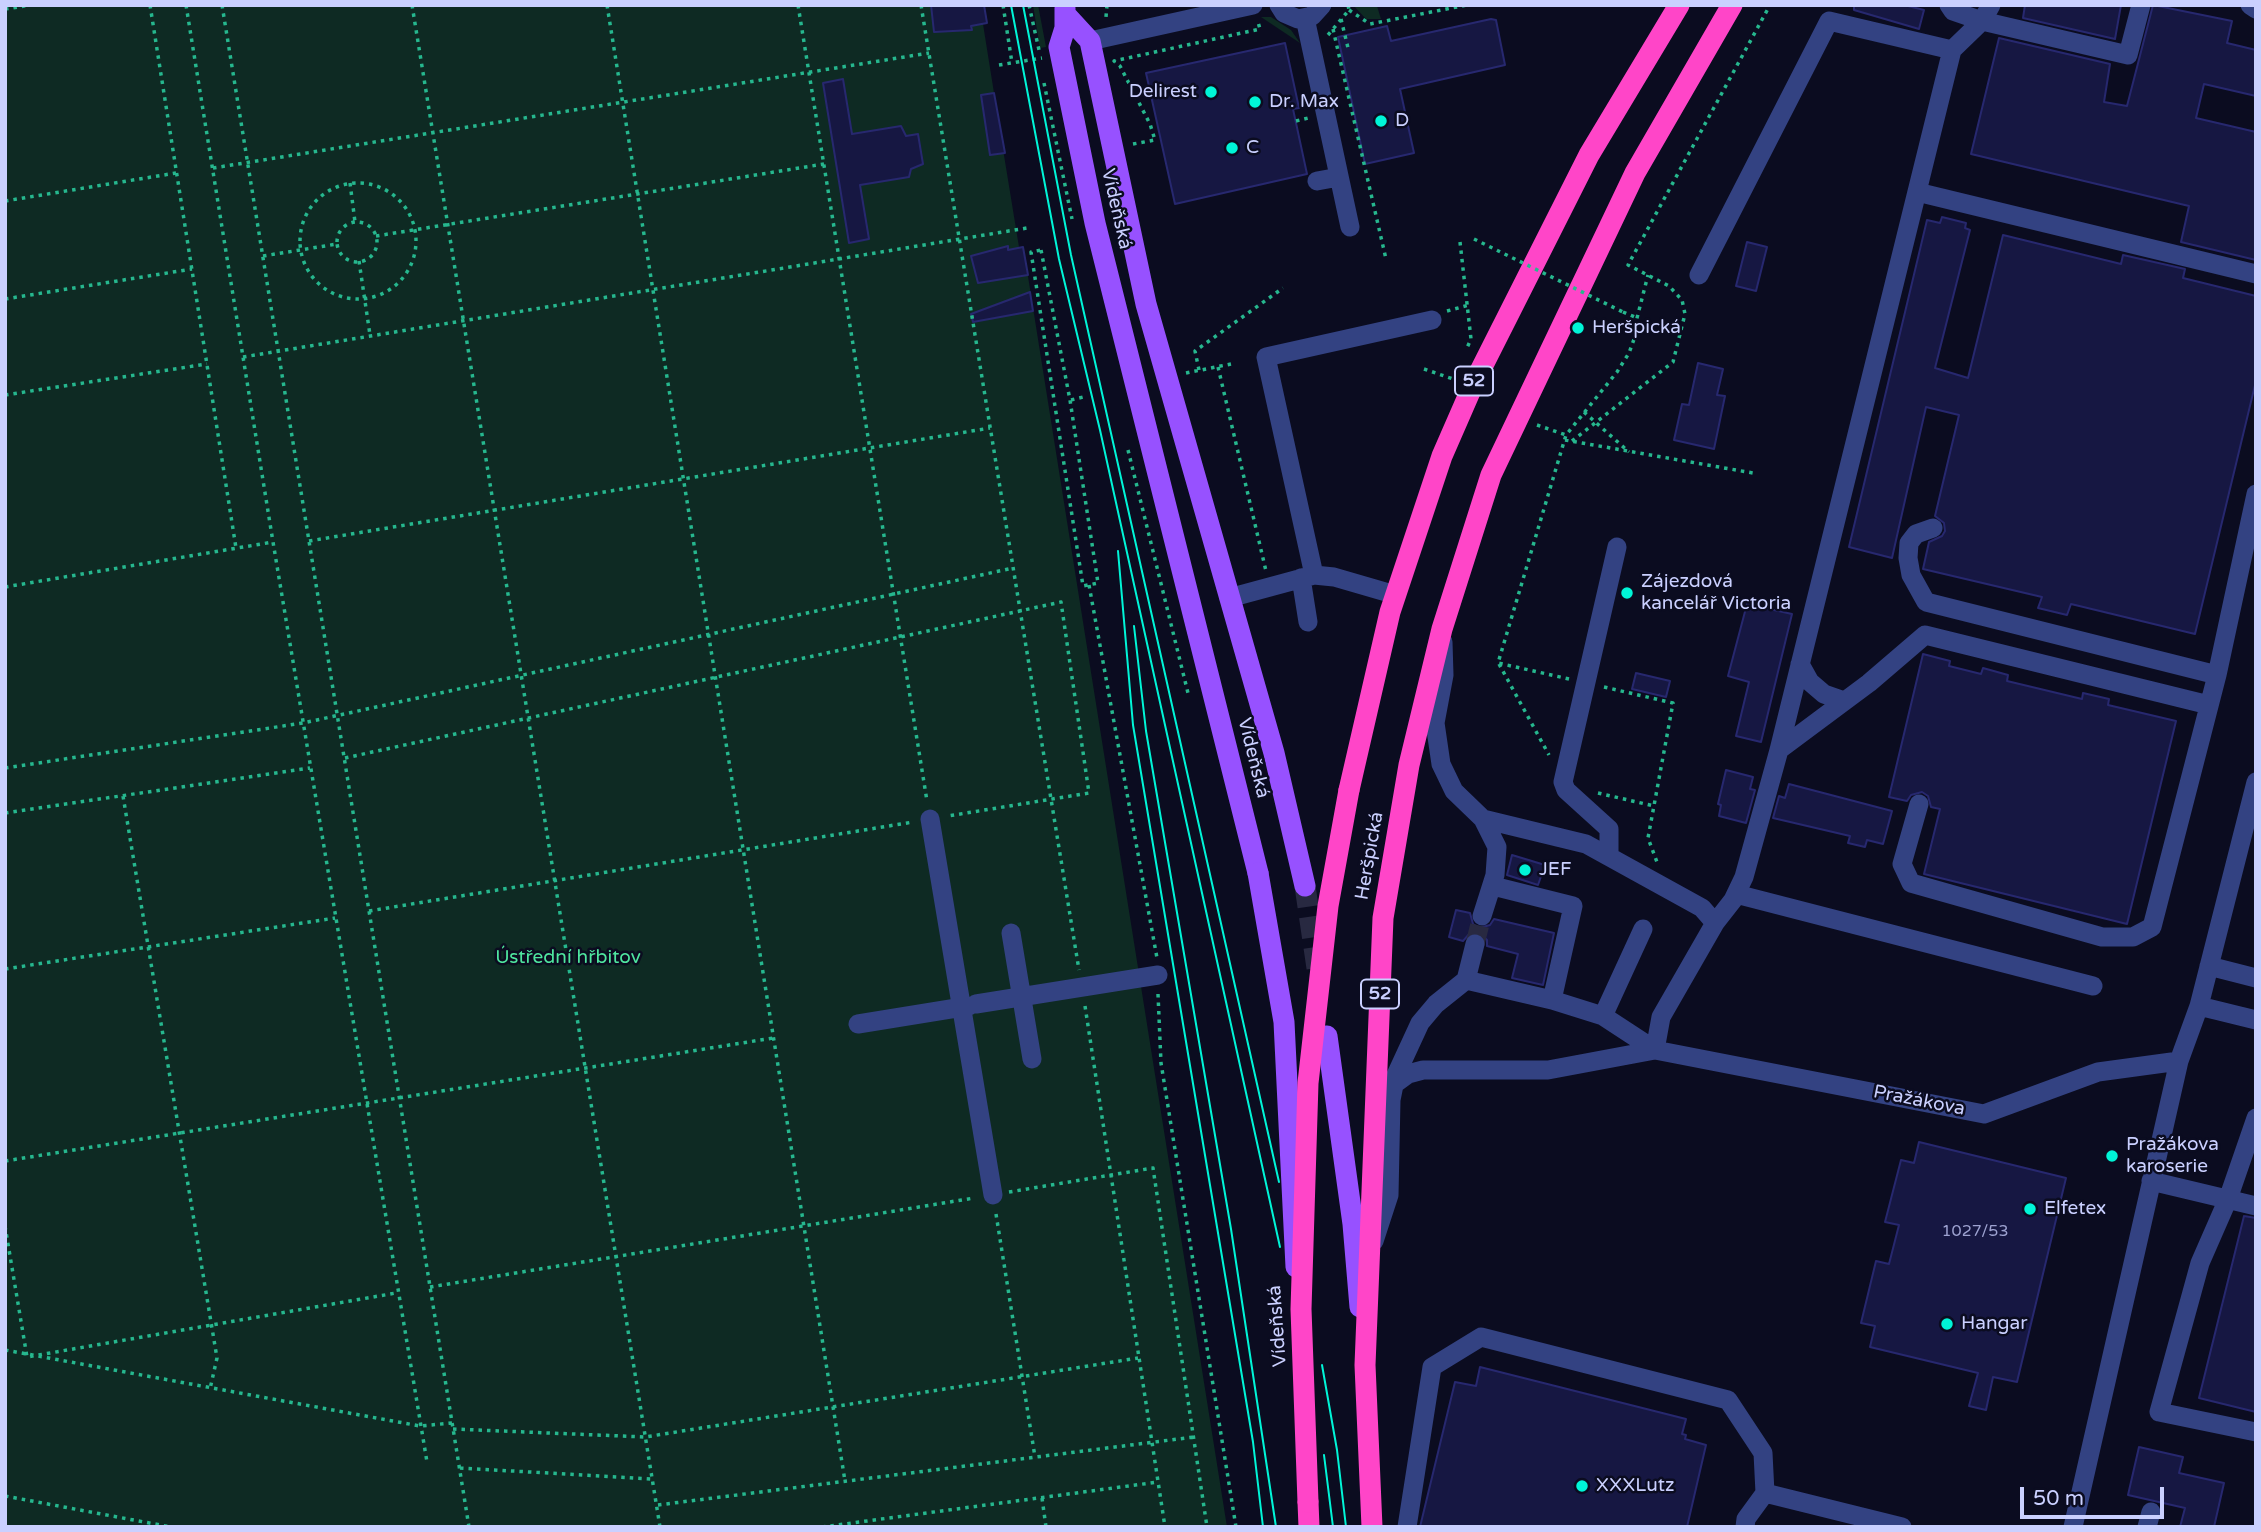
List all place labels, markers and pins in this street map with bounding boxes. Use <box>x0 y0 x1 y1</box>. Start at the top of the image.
place label: Delirest <box>1129 81 1197 103</box>
marker: Delirest <box>1203 84 1219 100</box>
place label: Dr. Max <box>1269 91 1339 113</box>
marker: Dr. Max <box>1247 94 1263 110</box>
place label: D <box>1395 110 1409 132</box>
marker: D <box>1373 113 1389 129</box>
place label: C <box>1246 137 1259 159</box>
marker: C <box>1224 140 1240 156</box>
place label: Heršpická <box>1592 317 1681 339</box>
marker: Heršpická <box>1570 320 1586 336</box>
place label: Zájezdová kancelář Victoria <box>1641 571 1791 615</box>
marker: Zájezdová kancelář Victoria <box>1619 585 1635 601</box>
place label: JEF <box>1539 859 1572 881</box>
marker: JEF <box>1517 862 1533 878</box>
place label: Pražákova karoserie <box>2126 1134 2219 1178</box>
marker: Pražákova karoserie <box>2104 1148 2120 1164</box>
place label: Elfetex <box>2044 1198 2106 1220</box>
marker: Elfetex <box>2022 1201 2038 1217</box>
place label: Hangar <box>1961 1313 2028 1335</box>
marker: Hangar <box>1939 1316 1955 1332</box>
place label: XXXLutz <box>1596 1475 1675 1497</box>
marker: XXXLutz <box>1574 1478 1590 1494</box>

